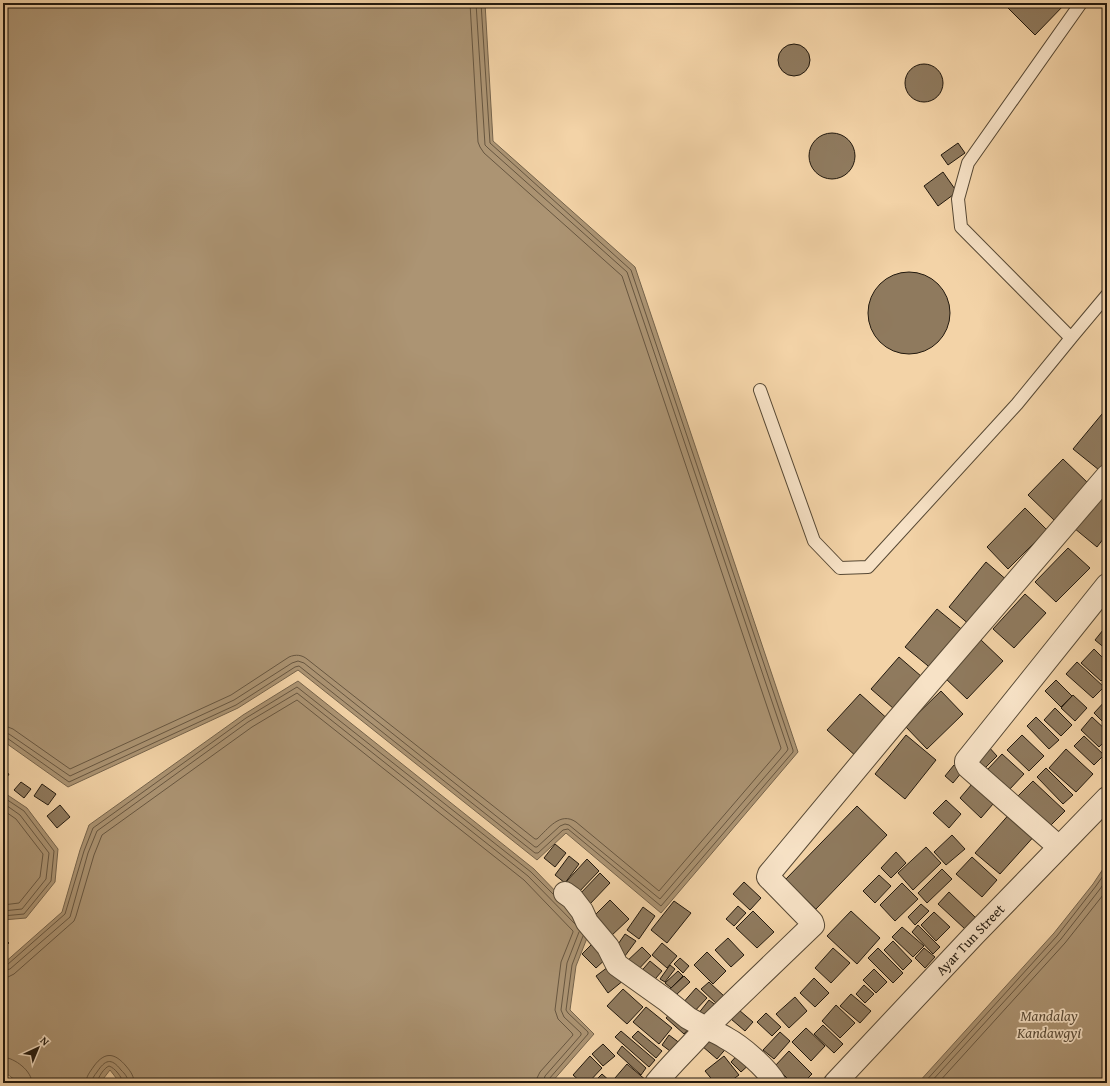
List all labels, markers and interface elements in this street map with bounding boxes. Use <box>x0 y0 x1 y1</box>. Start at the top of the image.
street label: Ayar Tun Street <box>931 899 1009 980</box>
water label: Mandalay Kandawgyi <box>1016 1005 1081 1043</box>
north arrow <box>18 1028 58 1068</box>
text: N <box>37 1032 54 1050</box>

